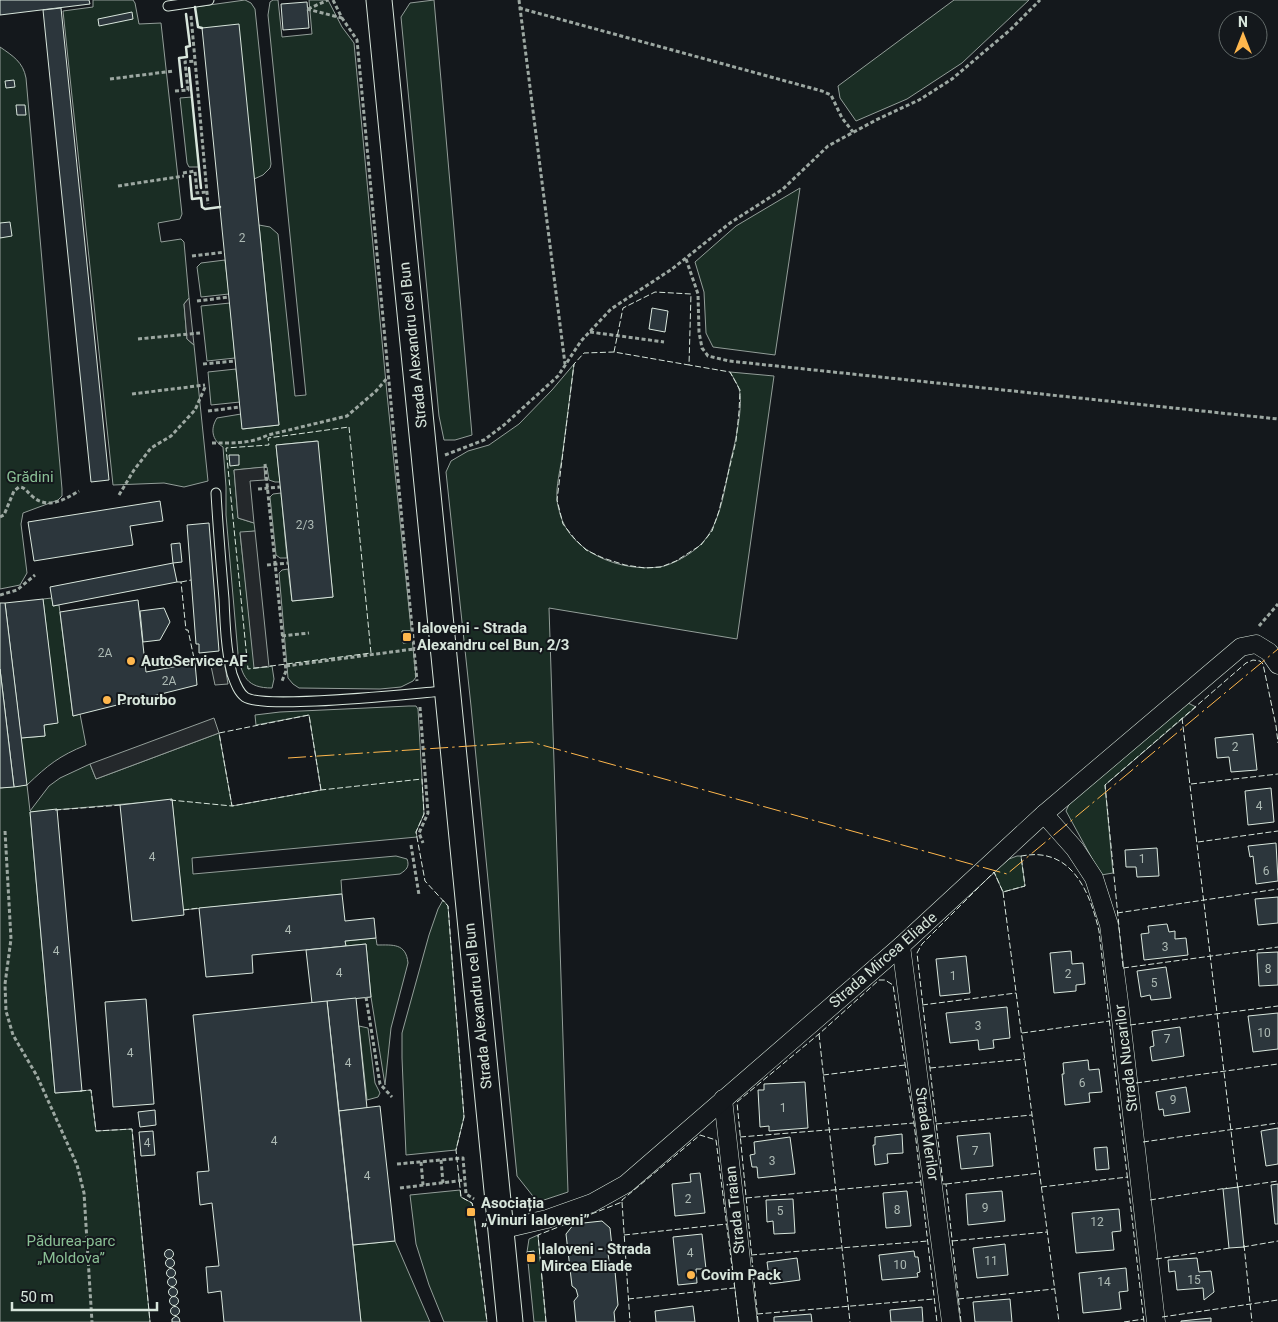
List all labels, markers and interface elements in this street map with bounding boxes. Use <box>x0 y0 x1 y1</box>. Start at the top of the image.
north arrow <box>1218 10 1268 60</box>
text: N <box>1238 14 1248 30</box>
house number: 2 <box>239 231 246 245</box>
street label: Strada Alexandru cel Bun <box>395 261 431 429</box>
park label: Grădini <box>6 468 54 486</box>
house number: 2/3 <box>296 518 314 532</box>
place label: Ialoveni - Strada Alexandru cel Bun, 2/3 <box>417 619 569 654</box>
marker: Ialoveni - Strada Alexandru cel Bun, 2/3 <box>401 631 413 643</box>
house number: 2A <box>98 646 112 660</box>
place label: AutoService-AF <box>141 652 247 670</box>
marker: AutoService-AF <box>125 655 137 667</box>
house number: 2A <box>162 674 176 688</box>
place label: Proturbo <box>117 691 176 709</box>
marker: Proturbo <box>101 694 113 706</box>
house number: 2 <box>1232 740 1239 754</box>
house number: 4 <box>1256 799 1263 813</box>
house number: 4 <box>149 850 156 864</box>
house number: 1 <box>1139 852 1145 866</box>
house number: 6 <box>1263 864 1270 878</box>
street label: Strada Mircea Eliade <box>825 908 941 1012</box>
street label: Strada Alexandru cel Bun <box>460 922 496 1090</box>
house number: 4 <box>285 923 292 937</box>
house number: 3 <box>1162 940 1168 954</box>
house number: 4 <box>53 944 60 958</box>
house number: 8 <box>1265 962 1272 976</box>
house number: 4 <box>336 966 343 980</box>
house number: 2 <box>1065 967 1072 981</box>
house number: 1 <box>950 969 956 983</box>
house number: 5 <box>1151 976 1158 990</box>
street label: Strada Nucarilor <box>1110 1003 1142 1113</box>
house number: 3 <box>975 1019 981 1033</box>
house number: 10 <box>1257 1026 1271 1040</box>
house number: 7 <box>1164 1032 1171 1046</box>
house number: 4 <box>127 1046 134 1060</box>
house number: 4 <box>345 1056 352 1070</box>
house number: 6 <box>1079 1076 1086 1090</box>
street label: Strada Merilor <box>912 1086 942 1182</box>
house number: 9 <box>1170 1093 1176 1107</box>
house number: 1 <box>780 1101 786 1115</box>
house number: 4 <box>271 1134 278 1148</box>
house number: 4 <box>144 1136 151 1150</box>
house number: 7 <box>972 1144 979 1158</box>
house number: 3 <box>769 1154 775 1168</box>
street label: Strada Traian <box>721 1165 749 1255</box>
house number: 4 <box>364 1169 371 1183</box>
house number: 2 <box>685 1192 692 1206</box>
place label: Asociația „Vinuri Ialoveni” <box>481 1194 590 1229</box>
house number: 9 <box>982 1201 988 1215</box>
house number: 8 <box>894 1203 901 1217</box>
house number: 5 <box>777 1204 784 1218</box>
marker: Asociația „Vinuri Ialoveni” <box>465 1206 477 1218</box>
house number: 12 <box>1090 1215 1104 1229</box>
park label: Pădurea-parc „Moldova” <box>27 1232 116 1267</box>
place label: Ialoveni - Strada Mircea Eliade <box>541 1240 651 1275</box>
house number: 4 <box>687 1246 694 1260</box>
marker: Ialoveni - Strada Mircea Eliade <box>525 1252 537 1264</box>
house number: 11 <box>984 1254 998 1268</box>
house number: 10 <box>893 1258 907 1272</box>
place label: Covim Pack <box>701 1266 782 1284</box>
marker: Covim Pack <box>685 1269 697 1281</box>
house number: 15 <box>1187 1273 1201 1287</box>
house number: 14 <box>1097 1275 1111 1289</box>
scale bar <box>12 1280 158 1312</box>
text: 50 m <box>20 1288 54 1306</box>

